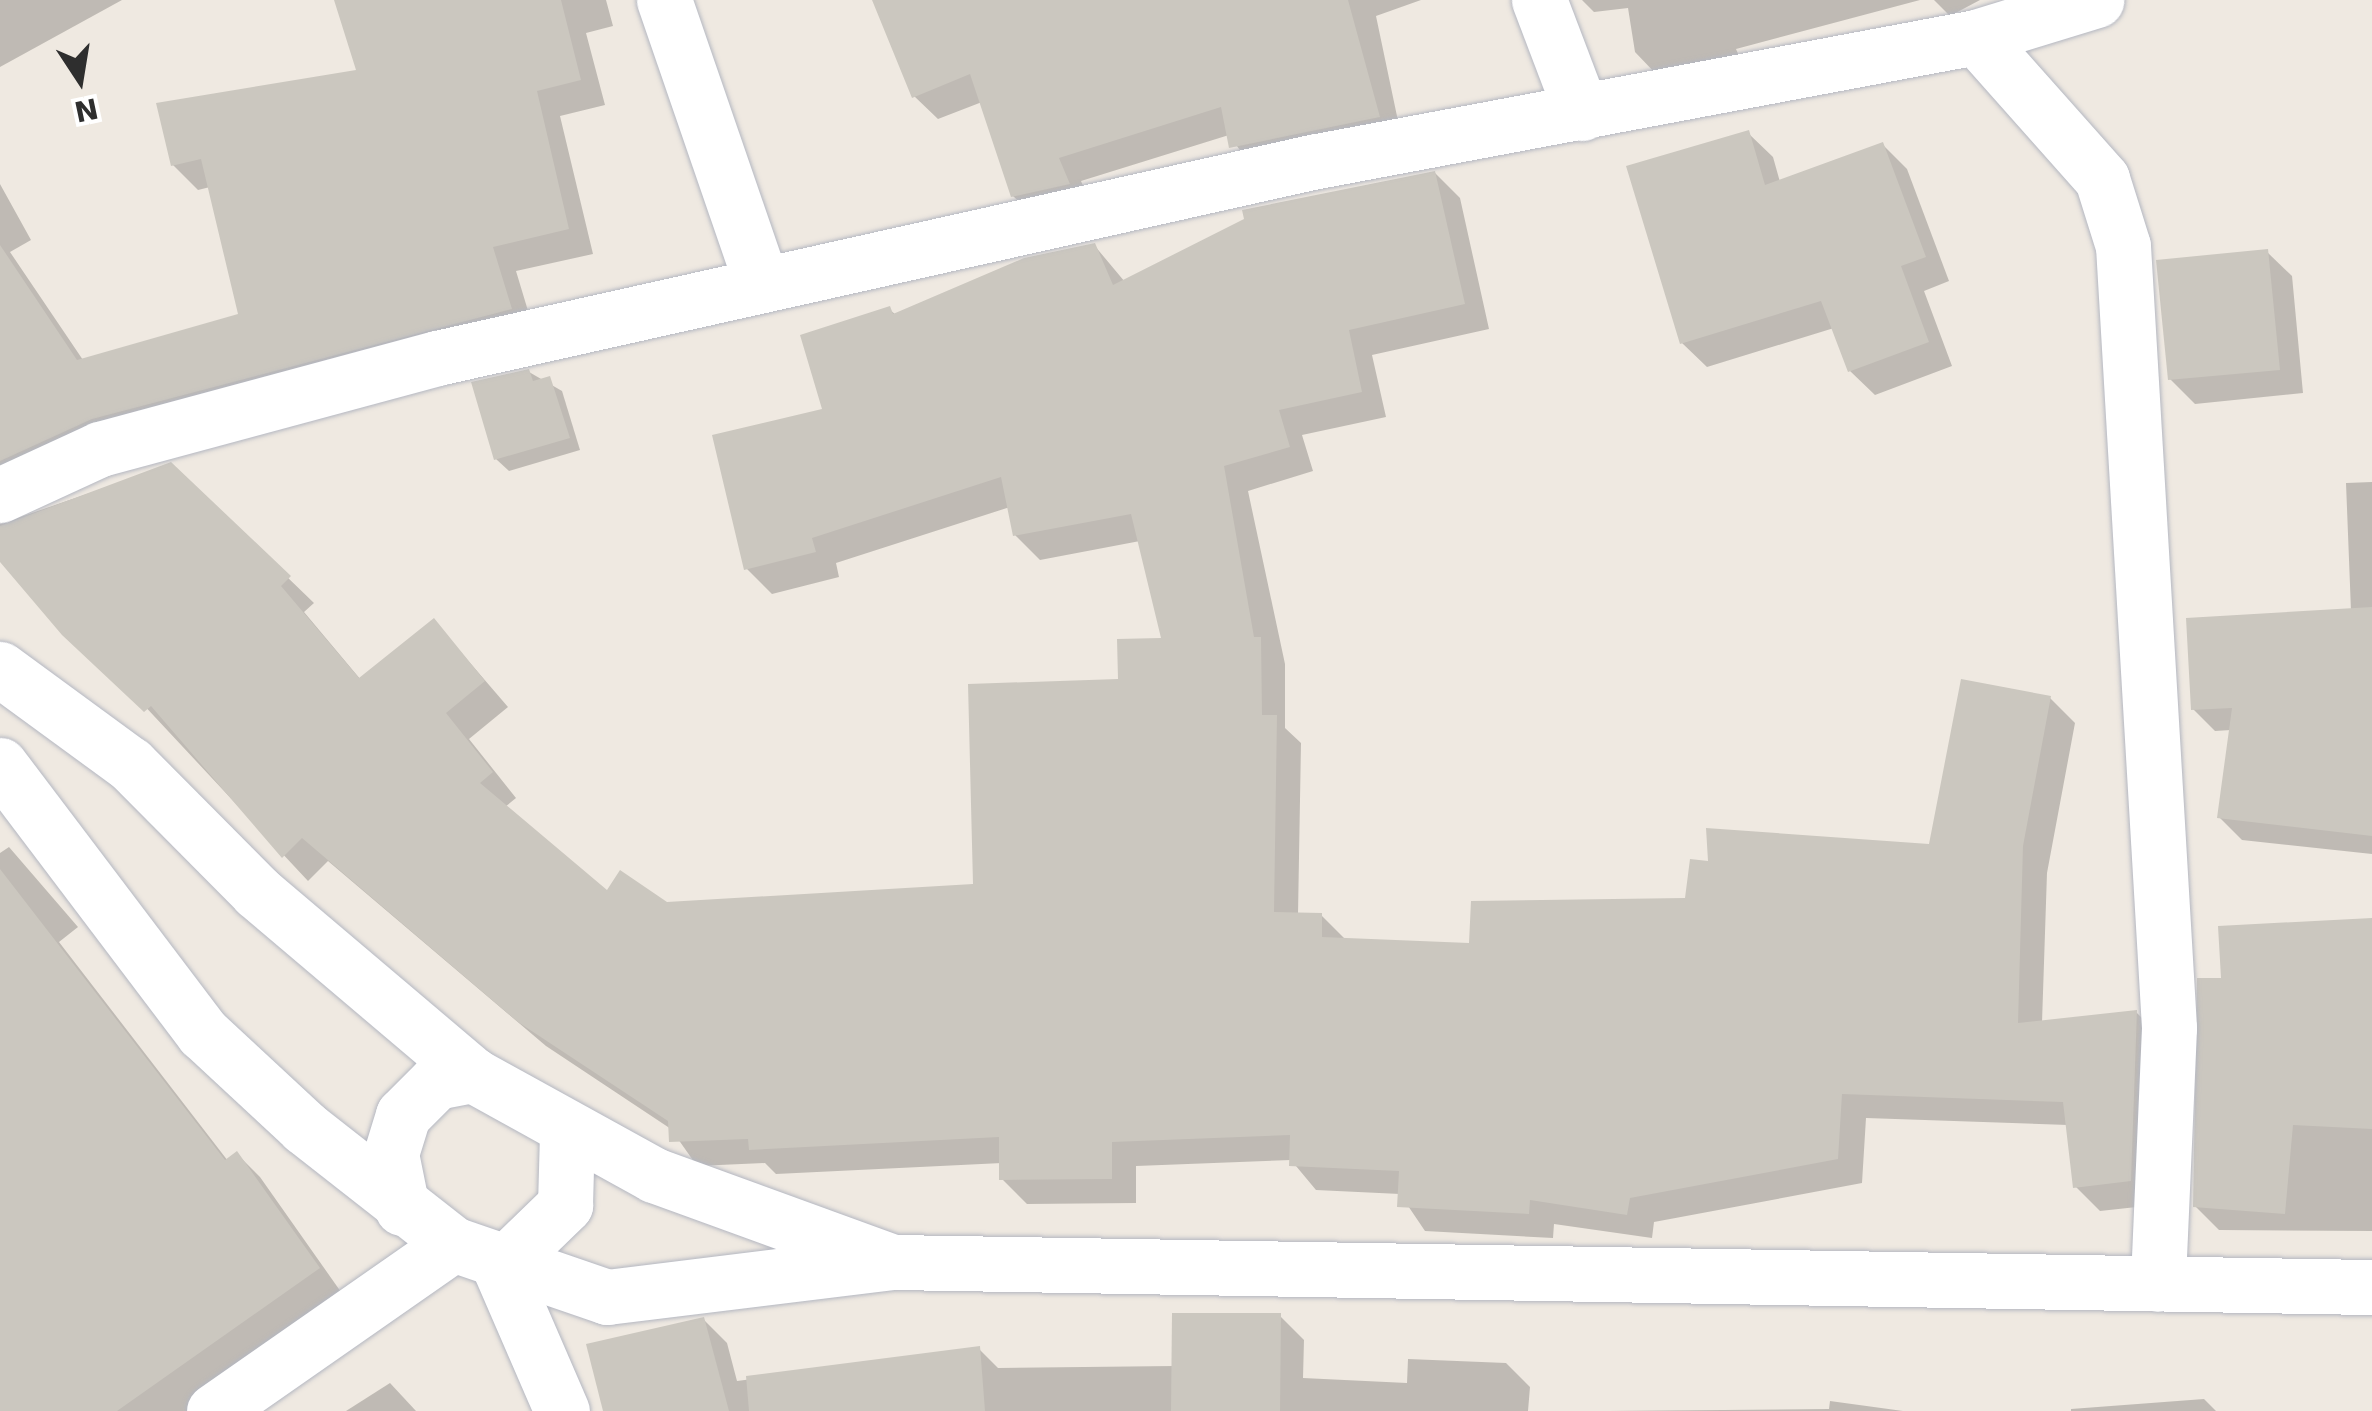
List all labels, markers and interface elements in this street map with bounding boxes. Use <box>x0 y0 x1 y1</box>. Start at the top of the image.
north arrow <box>30 30 130 130</box>
text: N <box>71 91 101 128</box>

